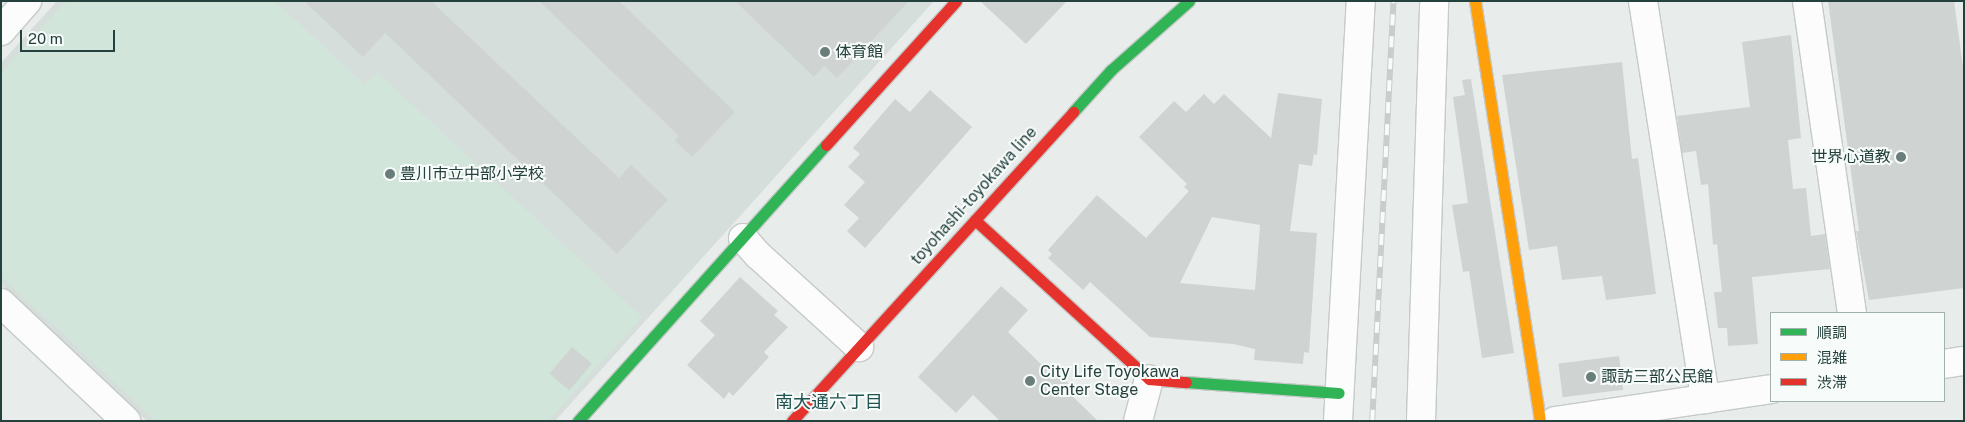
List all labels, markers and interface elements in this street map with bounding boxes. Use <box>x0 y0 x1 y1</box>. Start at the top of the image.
scale bar <box>22 20 118 52</box>
text: 20 m <box>28 30 63 47</box>
place label: 体育館 <box>835 42 883 62</box>
marker: 体育館 <box>819 46 831 58</box>
street label: toyohashi-toyokawa line <box>907 123 1041 269</box>
place label: 世界心道教 <box>1811 147 1891 167</box>
marker: 世界心道教 <box>1895 151 1907 163</box>
place label: 豊川市立中部小学校 <box>400 164 544 184</box>
marker: 豊川市立中部小学校 <box>384 168 396 180</box>
legend <box>1770 312 1945 402</box>
text: 順調 <box>1817 324 1847 341</box>
text: 混雑 <box>1817 349 1847 366</box>
place label: City Life Toyokawa Center Stage <box>1040 362 1179 400</box>
place label: 諏訪三部公民館 <box>1601 367 1713 387</box>
marker: 諏訪三部公民館 <box>1585 371 1597 383</box>
text: 渋滞 <box>1817 374 1847 391</box>
marker: City Life Toyokawa Center Stage <box>1024 375 1036 387</box>
district label: 南大通六丁目 <box>775 391 883 413</box>

